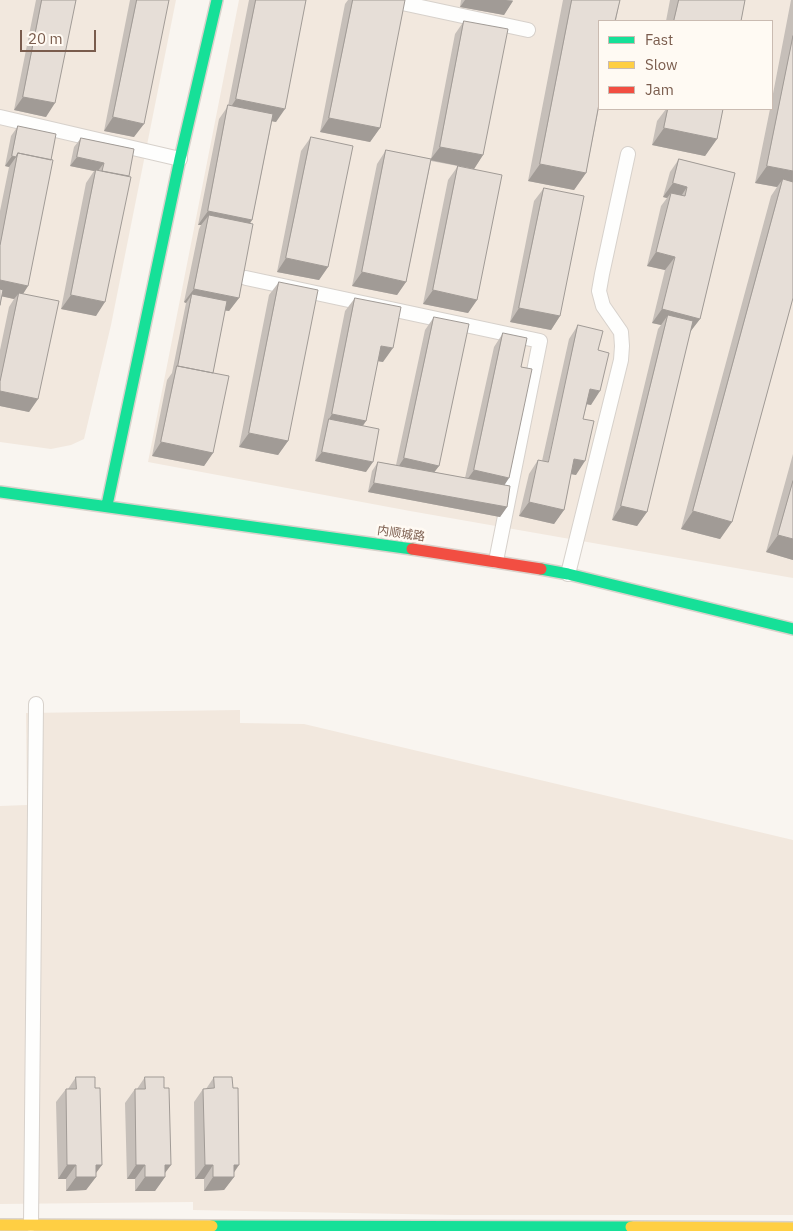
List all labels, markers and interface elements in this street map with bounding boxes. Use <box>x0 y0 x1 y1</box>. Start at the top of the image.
scale bar <box>22 20 99 52</box>
legend <box>598 20 773 110</box>
text: 20 m <box>28 29 63 48</box>
text: Fast <box>645 30 673 49</box>
text: Slow <box>645 55 678 74</box>
text: Jam <box>645 80 674 99</box>
street label: 内顺城路 <box>376 524 426 544</box>

